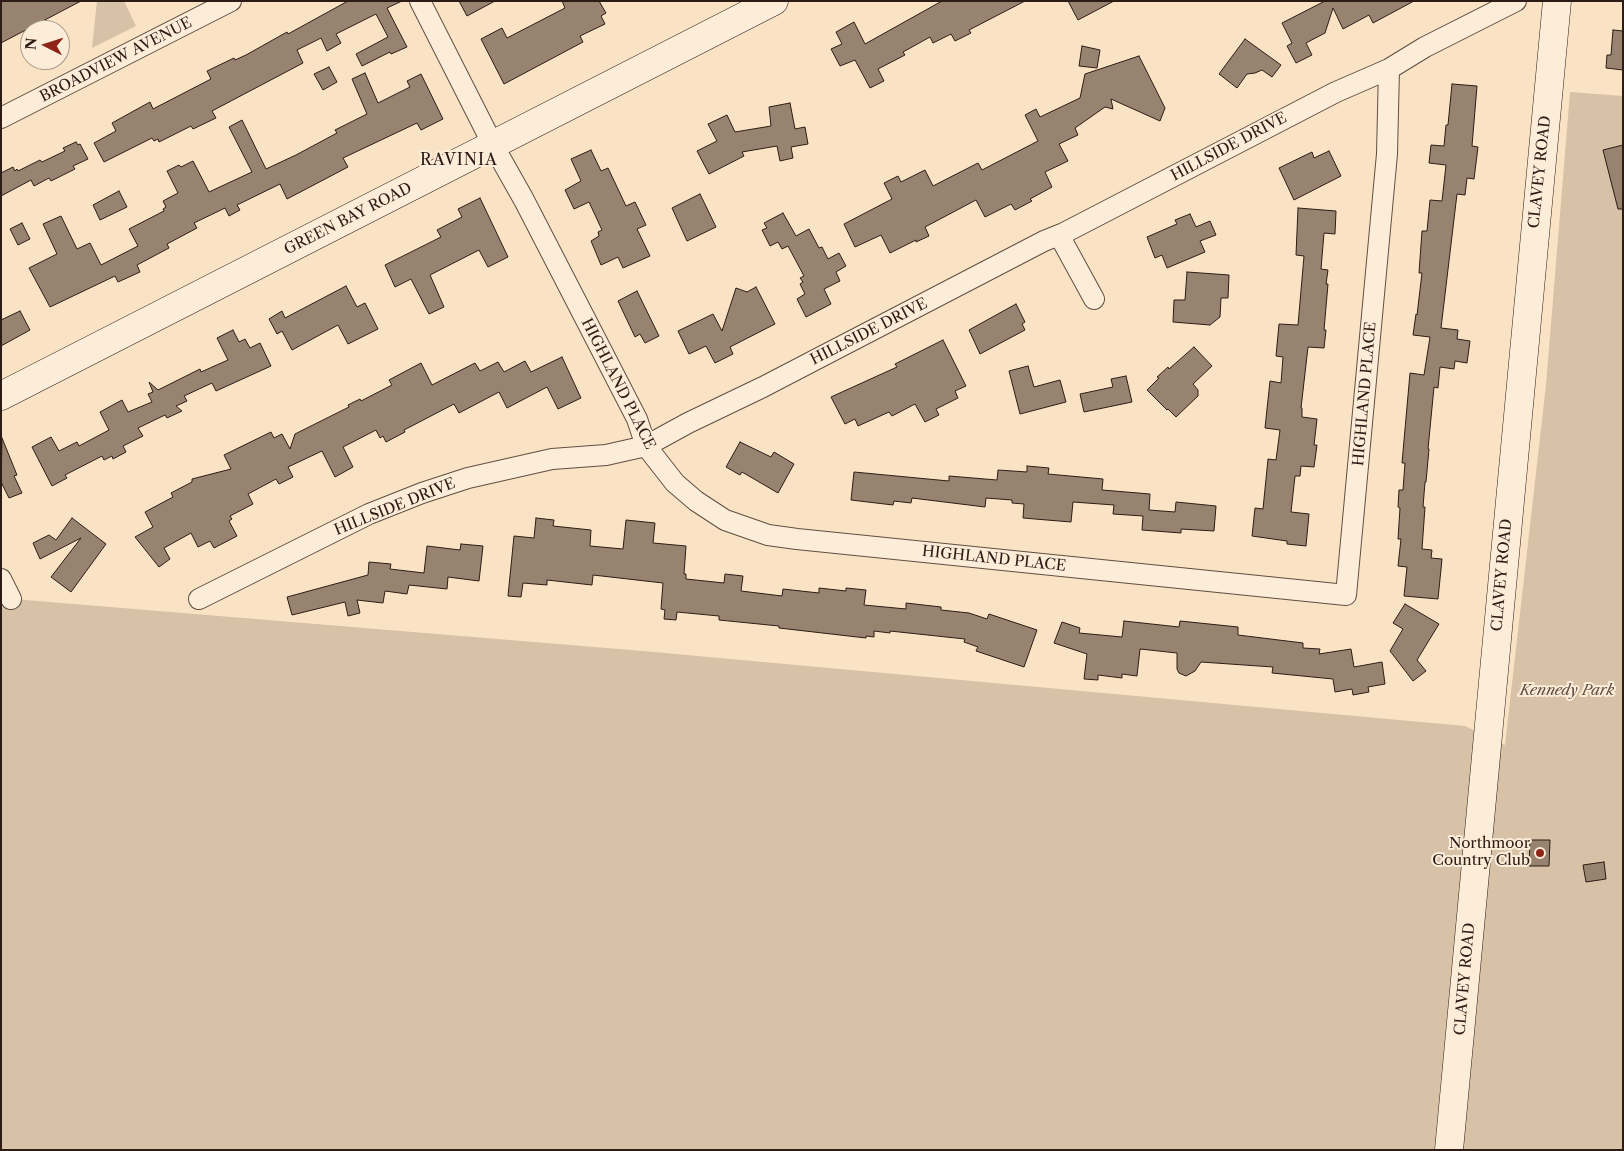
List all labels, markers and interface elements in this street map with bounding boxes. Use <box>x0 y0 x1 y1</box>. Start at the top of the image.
street label: BROADVIEW AVENUE <box>37 14 195 106</box>
north arrow <box>20 20 70 70</box>
text: N <box>22 37 41 51</box>
street label: HILLSIDE DRIVE <box>1168 109 1290 185</box>
street label: CLAVEY ROAD <box>1525 115 1555 229</box>
district label: RAVINIA <box>419 150 499 170</box>
street label: GREEN BAY ROAD <box>281 179 415 259</box>
street label: HILLSIDE DRIVE <box>807 295 931 369</box>
street label: HIGHLAND PLACE <box>577 315 659 453</box>
street label: HIGHLAND PLACE <box>1350 321 1380 467</box>
street label: HILLSIDE DRIVE <box>332 475 458 539</box>
street label: CLAVEY ROAD <box>1488 518 1516 632</box>
street label: HIGHLAND PLACE <box>921 542 1067 576</box>
park label: Kennedy Park <box>1520 682 1614 700</box>
place label: Northmoor Country Club <box>1432 835 1530 870</box>
marker: Northmoor Country Club <box>1534 847 1546 859</box>
street label: CLAVEY ROAD <box>1451 922 1479 1036</box>

